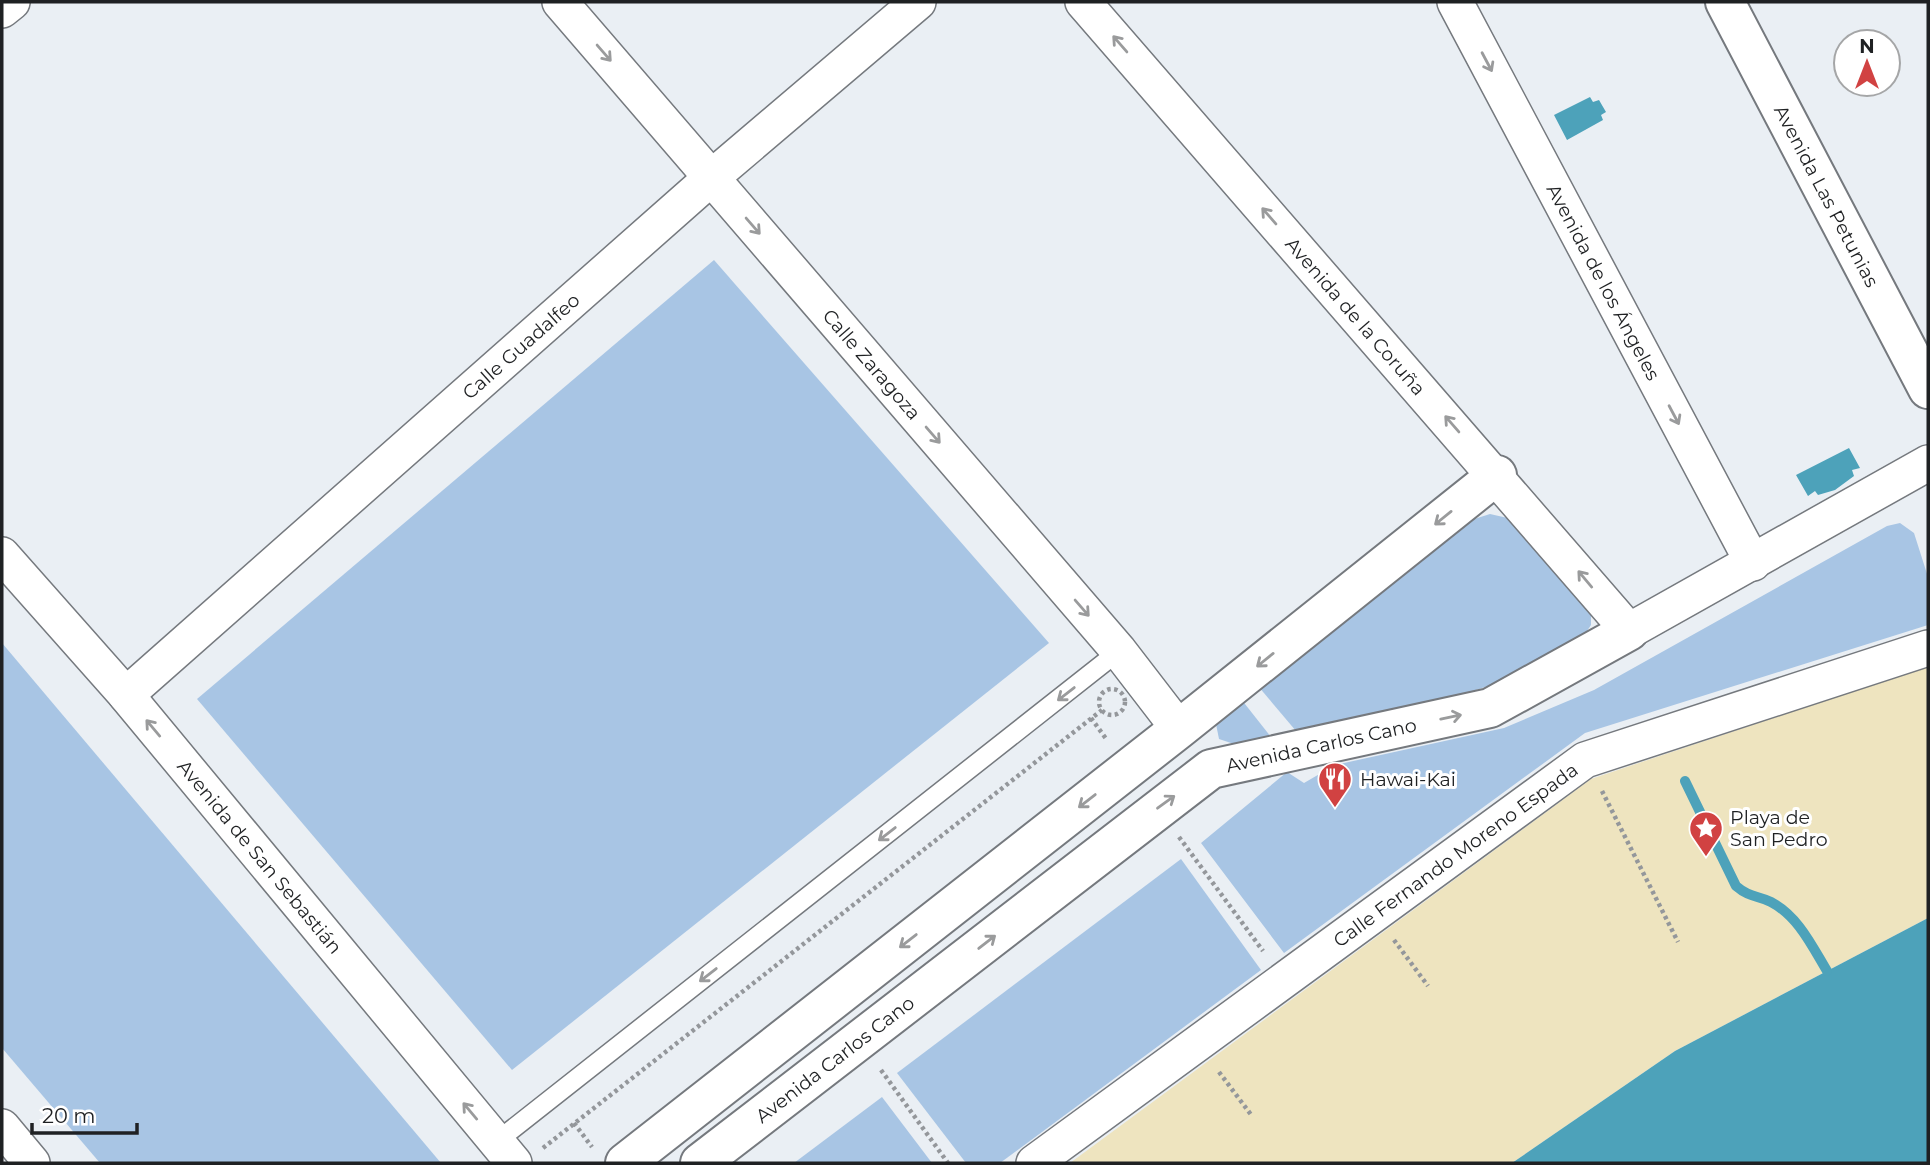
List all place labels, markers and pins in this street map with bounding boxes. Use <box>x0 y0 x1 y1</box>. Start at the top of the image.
restaurant icon: Hawai-Kai <box>1316 760 1354 809</box>
place label: Hawai-Kai <box>1360 768 1456 791</box>
place label: Playa de San Pedro <box>1730 806 1828 851</box>
place icon: Playa de San Pedro <box>1687 809 1725 858</box>

